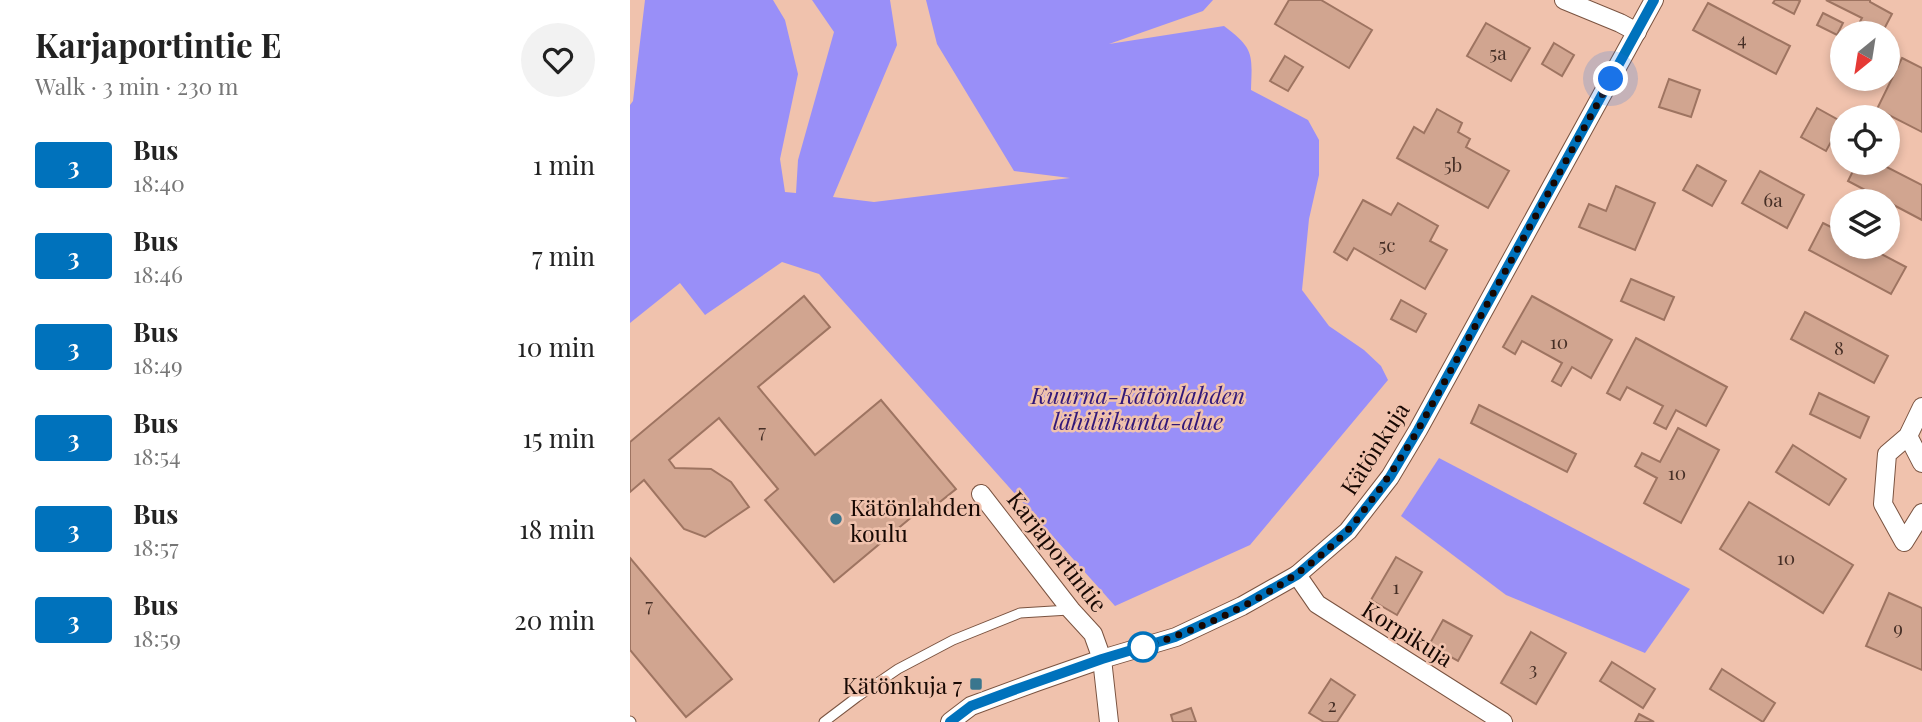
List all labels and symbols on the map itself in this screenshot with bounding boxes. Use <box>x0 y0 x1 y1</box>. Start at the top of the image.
north arrow <box>1830 21 1900 91</box>
house number: 4 <box>1737 25 1747 51</box>
house number: 5a <box>1489 39 1507 65</box>
your location <box>1593 61 1628 96</box>
house number: 5b <box>1444 151 1462 177</box>
house number: 6a <box>1763 186 1783 212</box>
house number: 5c <box>1378 231 1396 257</box>
house number: 10 <box>1550 328 1568 354</box>
house number: 8 <box>1834 334 1844 360</box>
park label: Kuurna-Kätönlahden lähiliikunta-alue <box>1030 379 1245 436</box>
street label: Kätönkuja <box>1333 395 1416 500</box>
house number: 7 <box>758 417 766 443</box>
house number: 10 <box>1668 459 1686 485</box>
street label: Karjaportintie <box>1001 484 1115 618</box>
place label: Kätönlahden koulu <box>850 491 982 548</box>
marker: Kätönlahden koulu <box>828 511 844 527</box>
house number: 10 <box>1777 544 1795 570</box>
house number: 1 <box>1392 573 1400 599</box>
house number: 7 <box>645 591 653 617</box>
street label: Korpikuja <box>1357 593 1460 673</box>
house number: 9 <box>1893 614 1903 640</box>
unlabelled marker <box>1128 632 1158 662</box>
house number: 3 <box>1529 655 1537 681</box>
place label: Kätönkuja 7 <box>843 669 963 700</box>
marker: Kätönkuja 7 <box>968 676 984 692</box>
house number: 2 <box>1327 691 1337 717</box>

